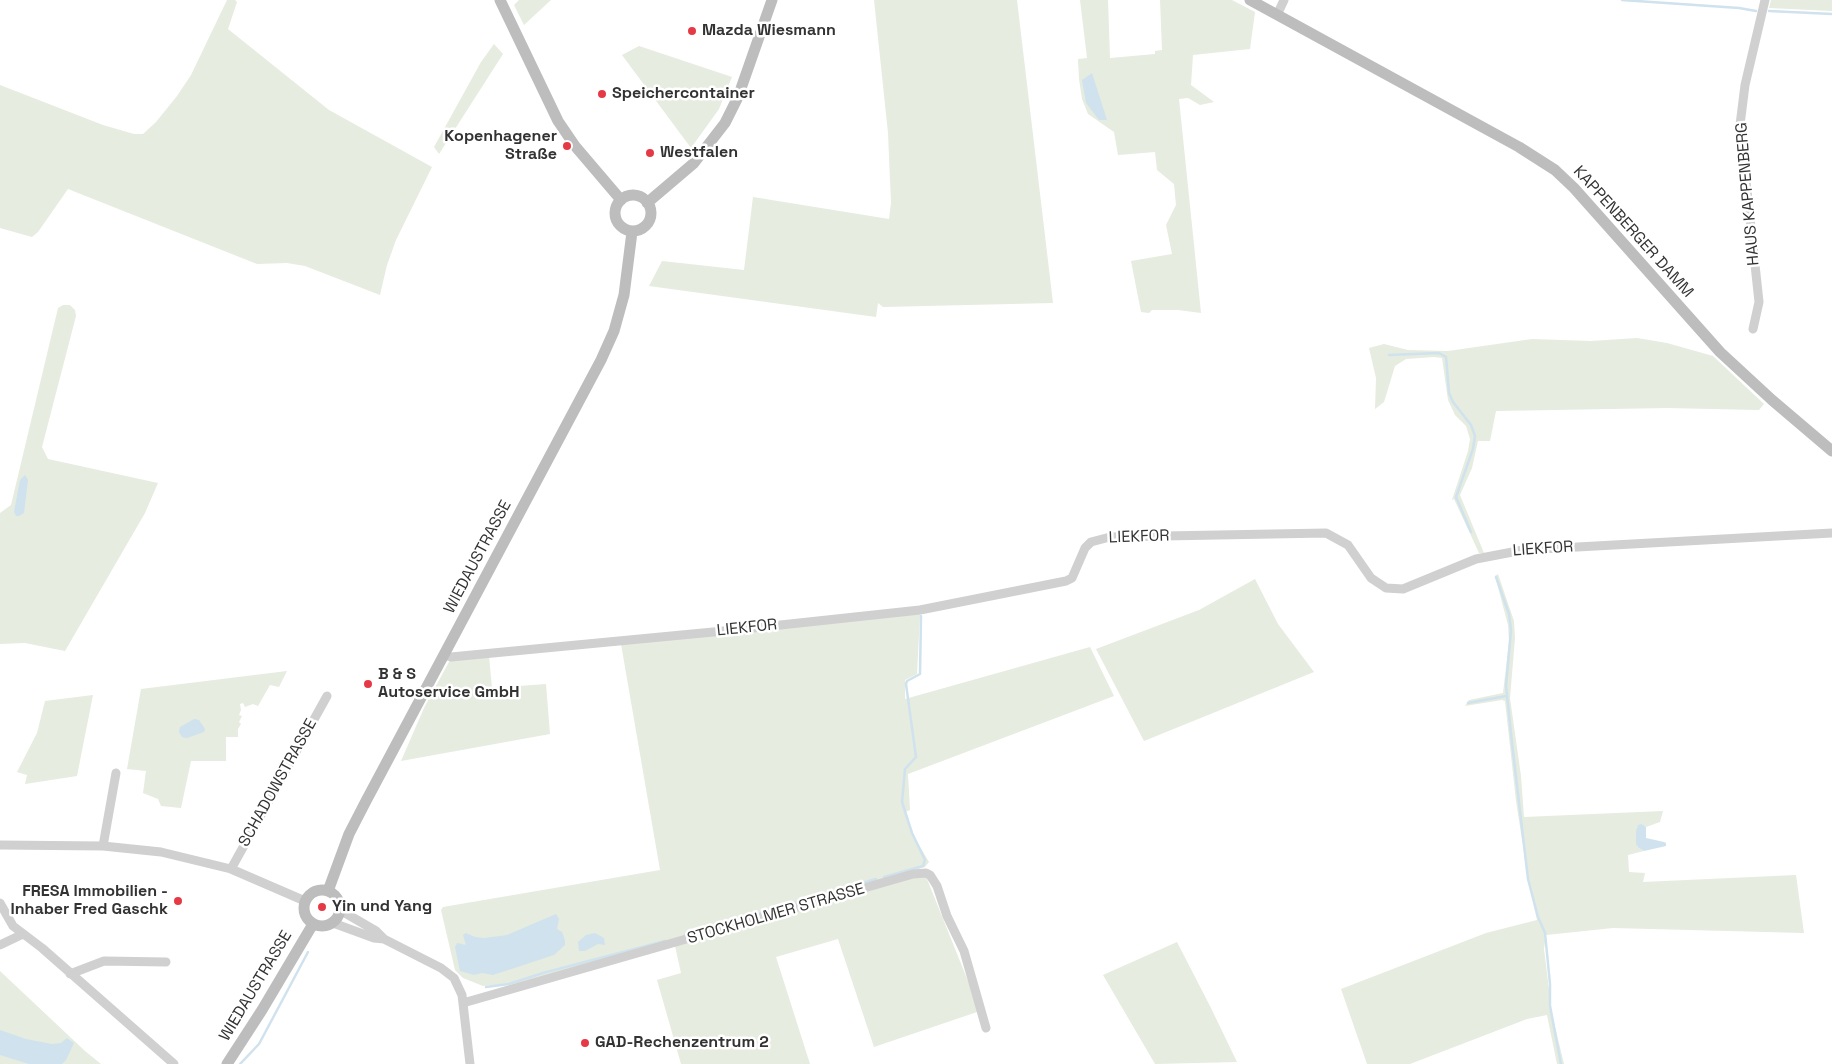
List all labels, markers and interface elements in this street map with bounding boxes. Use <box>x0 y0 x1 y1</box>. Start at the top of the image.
place label: Mazda Wiesmann <box>702 21 836 41</box>
marker: Mazda Wiesmann <box>686 25 698 37</box>
place label: Speichercontainer <box>612 84 755 104</box>
marker: Speichercontainer <box>596 88 608 100</box>
street label: HAUS KAPPENBERG <box>1732 121 1764 267</box>
place label: Kopenhagener Straße <box>444 127 557 165</box>
marker: Kopenhagener Straße <box>561 140 573 152</box>
place label: Westfalen <box>660 143 738 163</box>
marker: Westfalen <box>644 147 656 159</box>
street label: KAPPENBERGER DAMM <box>1569 162 1697 302</box>
street label: WIEDAUSTRASSE <box>440 497 516 617</box>
street label: LIEKFOR <box>1108 526 1170 548</box>
street label: LIEKFOR <box>1512 537 1574 561</box>
street label: LIEKFOR <box>716 615 778 641</box>
place label: B & S Autoservice GmbH <box>378 665 519 703</box>
marker: B & S Autoservice GmbH <box>362 678 374 690</box>
street label: SCHADOWSTRASSE <box>235 716 321 850</box>
street label: STOCKHOLMER STRASSE <box>685 879 867 949</box>
place label: FRESA Immobilien - Inhaber Fred Gaschk <box>10 882 168 920</box>
marker: FRESA Immobilien - Inhaber Fred Gaschk <box>172 895 184 907</box>
place label: Yin und Yang <box>332 897 432 917</box>
marker: Yin und Yang <box>316 901 328 913</box>
street label: WIEDAUSTRASSE <box>215 927 297 1045</box>
place label: GAD-Rechenzentrum 2 <box>595 1033 769 1053</box>
marker: GAD-Rechenzentrum 2 <box>579 1037 591 1049</box>

